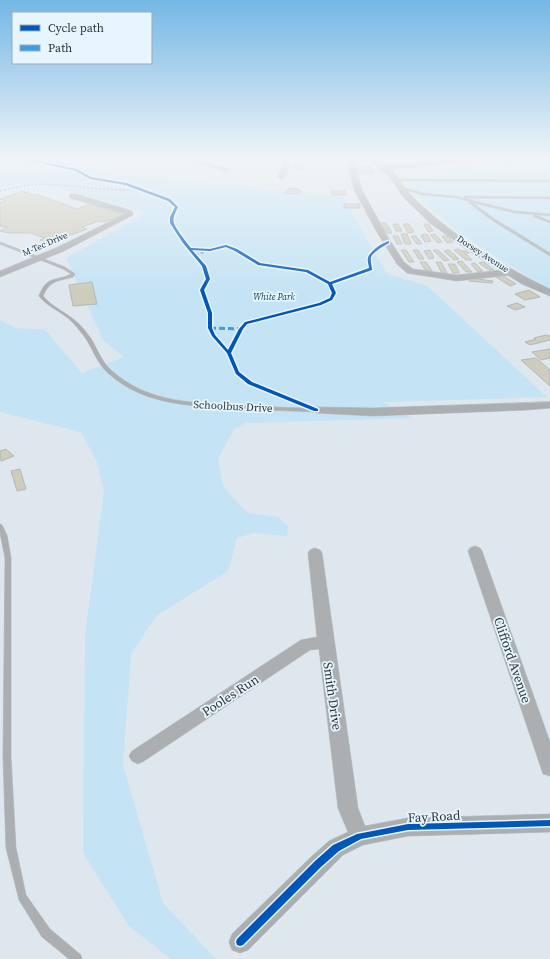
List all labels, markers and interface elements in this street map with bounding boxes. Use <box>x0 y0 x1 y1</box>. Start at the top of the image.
legend <box>12 12 152 64</box>
text: Cycle path <box>48 20 104 36</box>
text: Path <box>48 40 72 56</box>
street label: M-Tec Drive <box>20 229 70 259</box>
street label: Dorsey Avenue <box>455 233 512 276</box>
park label: White Park <box>253 291 295 303</box>
street label: Schoolbus Drive <box>193 397 273 416</box>
street label: Clifford Avenue <box>490 615 535 706</box>
street label: Smith Drive <box>319 661 346 732</box>
street label: Pooles Run <box>199 671 262 720</box>
street label: Fay Road <box>407 807 461 826</box>

